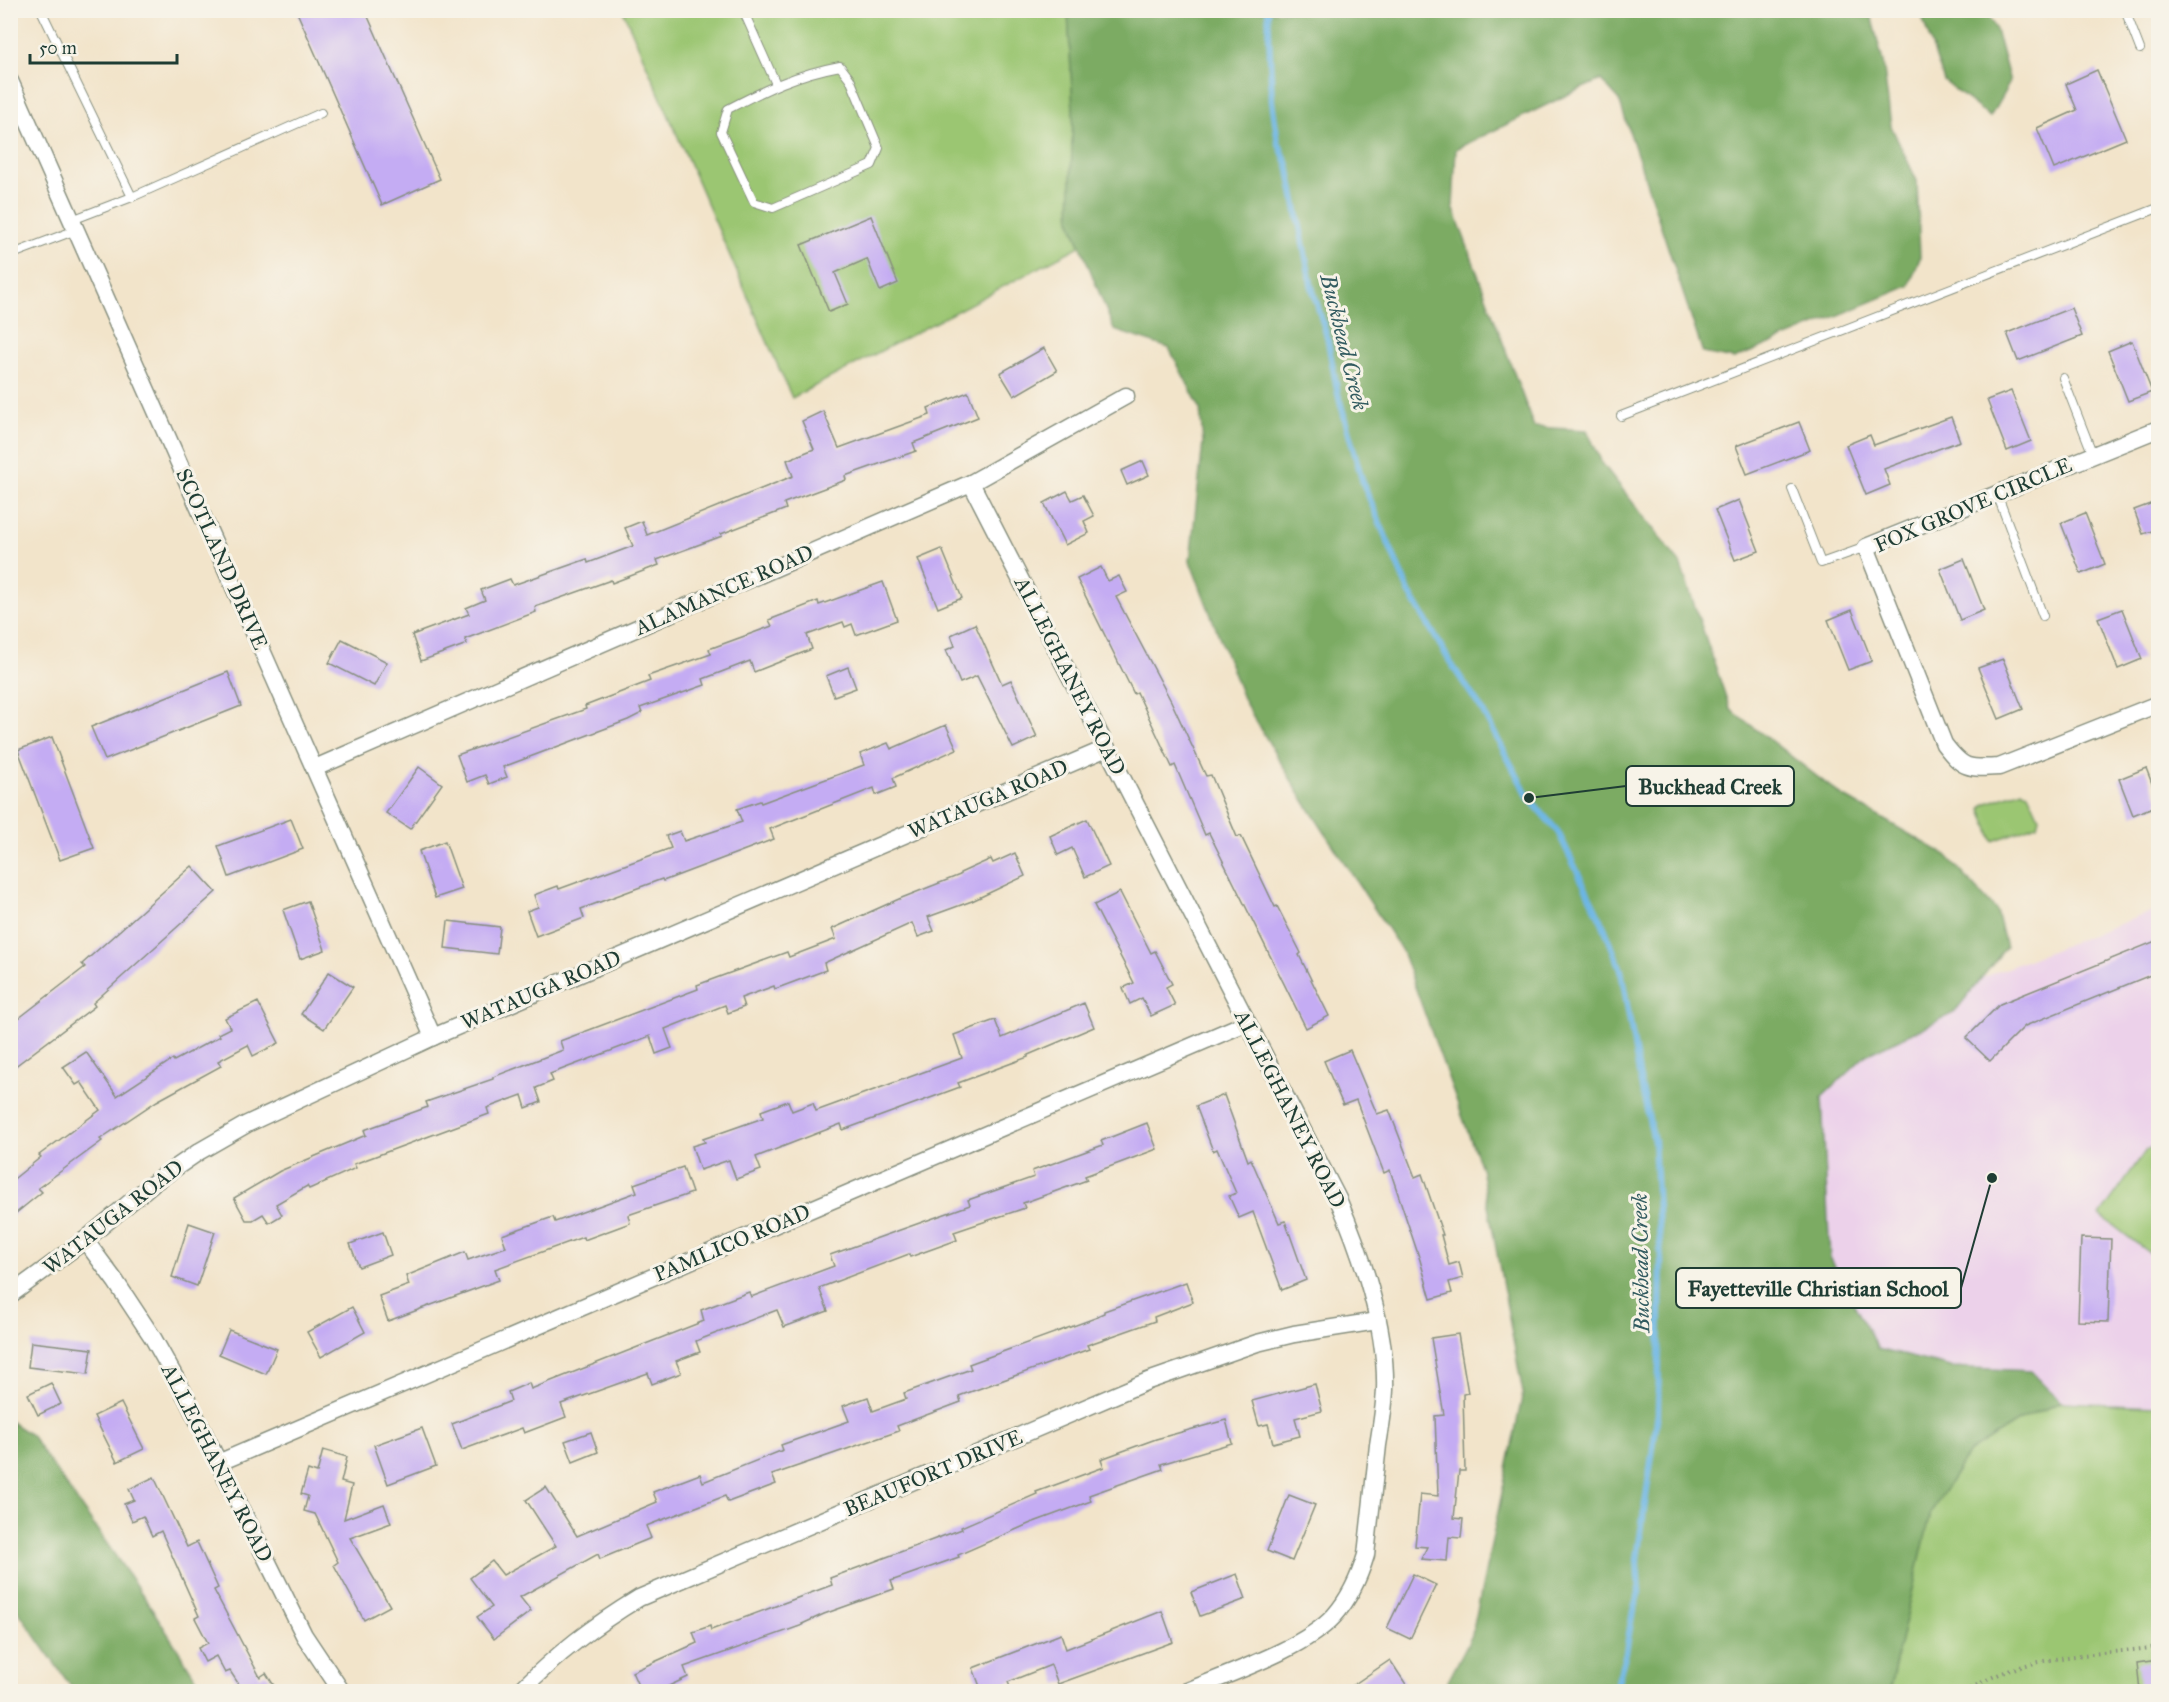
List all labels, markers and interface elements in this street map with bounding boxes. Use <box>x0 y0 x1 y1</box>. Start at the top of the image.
scale bar <box>30 27 177 65</box>
text: 50 m <box>39 37 77 59</box>
water label: Buckhead Creek <box>1314 270 1375 413</box>
street label: FOX GROVE CIRCLE <box>1870 452 2076 558</box>
street label: SCOTLAND DRIVE <box>170 464 274 654</box>
street label: ALAMANCE ROAD <box>630 539 817 641</box>
street label: ALLEGHANEY ROAD <box>1008 572 1131 780</box>
street label: WATAUGA ROAD <box>904 754 1072 844</box>
callout: Buckhead Creek <box>1626 766 1794 806</box>
text: Buckhead Creek <box>1638 773 1783 800</box>
street label: WATAUGA ROAD <box>457 945 625 1035</box>
street label: ALLEGHANEY ROAD <box>1228 1005 1351 1213</box>
street label: WATAUGA ROAD <box>38 1154 188 1280</box>
water label: Buckhead Creek <box>1626 1193 1655 1334</box>
street label: PAMLICO ROAD <box>650 1198 814 1288</box>
callout: Fayetteville Christian School <box>1676 1268 1961 1308</box>
text: Fayetteville Christian School <box>1688 1275 1950 1302</box>
street label: ALLEGHANEY ROAD <box>155 1359 278 1567</box>
street label: BEAUFORT DRIVE <box>840 1424 1026 1522</box>

